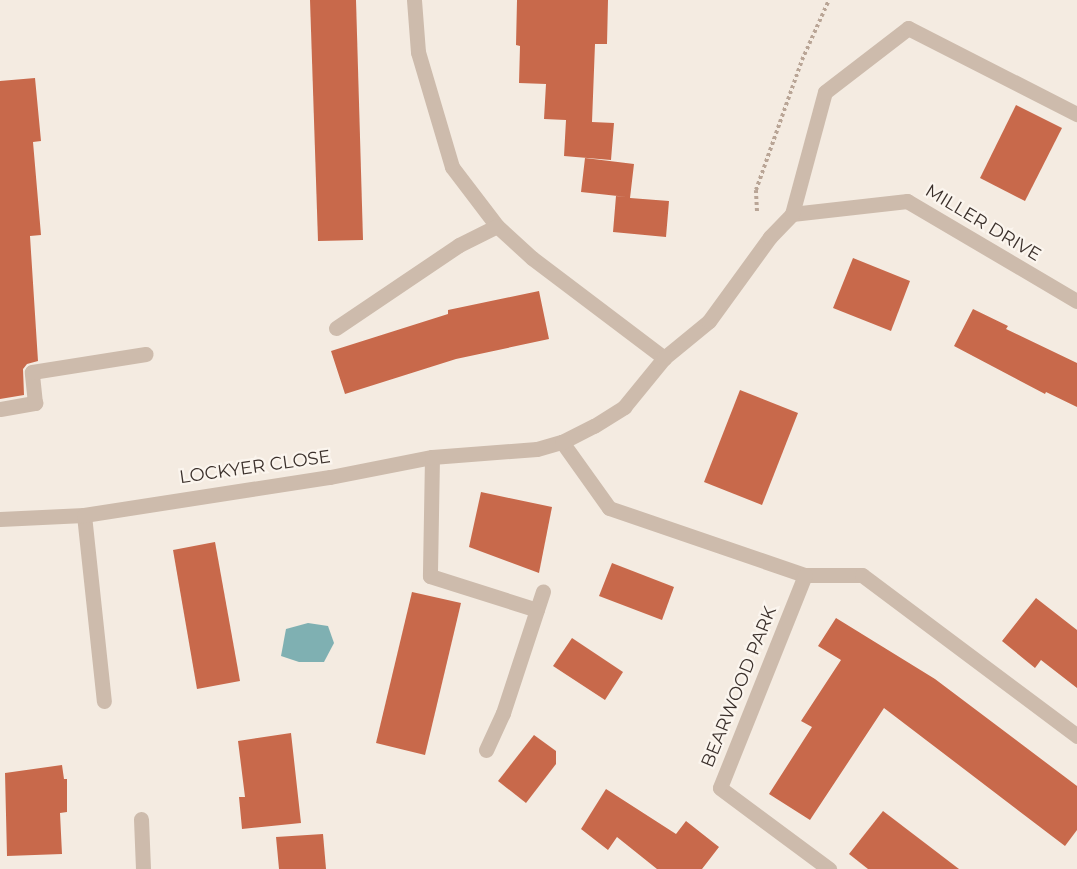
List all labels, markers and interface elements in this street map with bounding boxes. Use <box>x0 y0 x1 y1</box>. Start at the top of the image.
street label: MILLER DRIVE <box>921 180 1045 266</box>
street label: LOCKYER CLOSE <box>178 446 332 488</box>
street label: BEARWOOD PARK <box>697 603 781 771</box>

